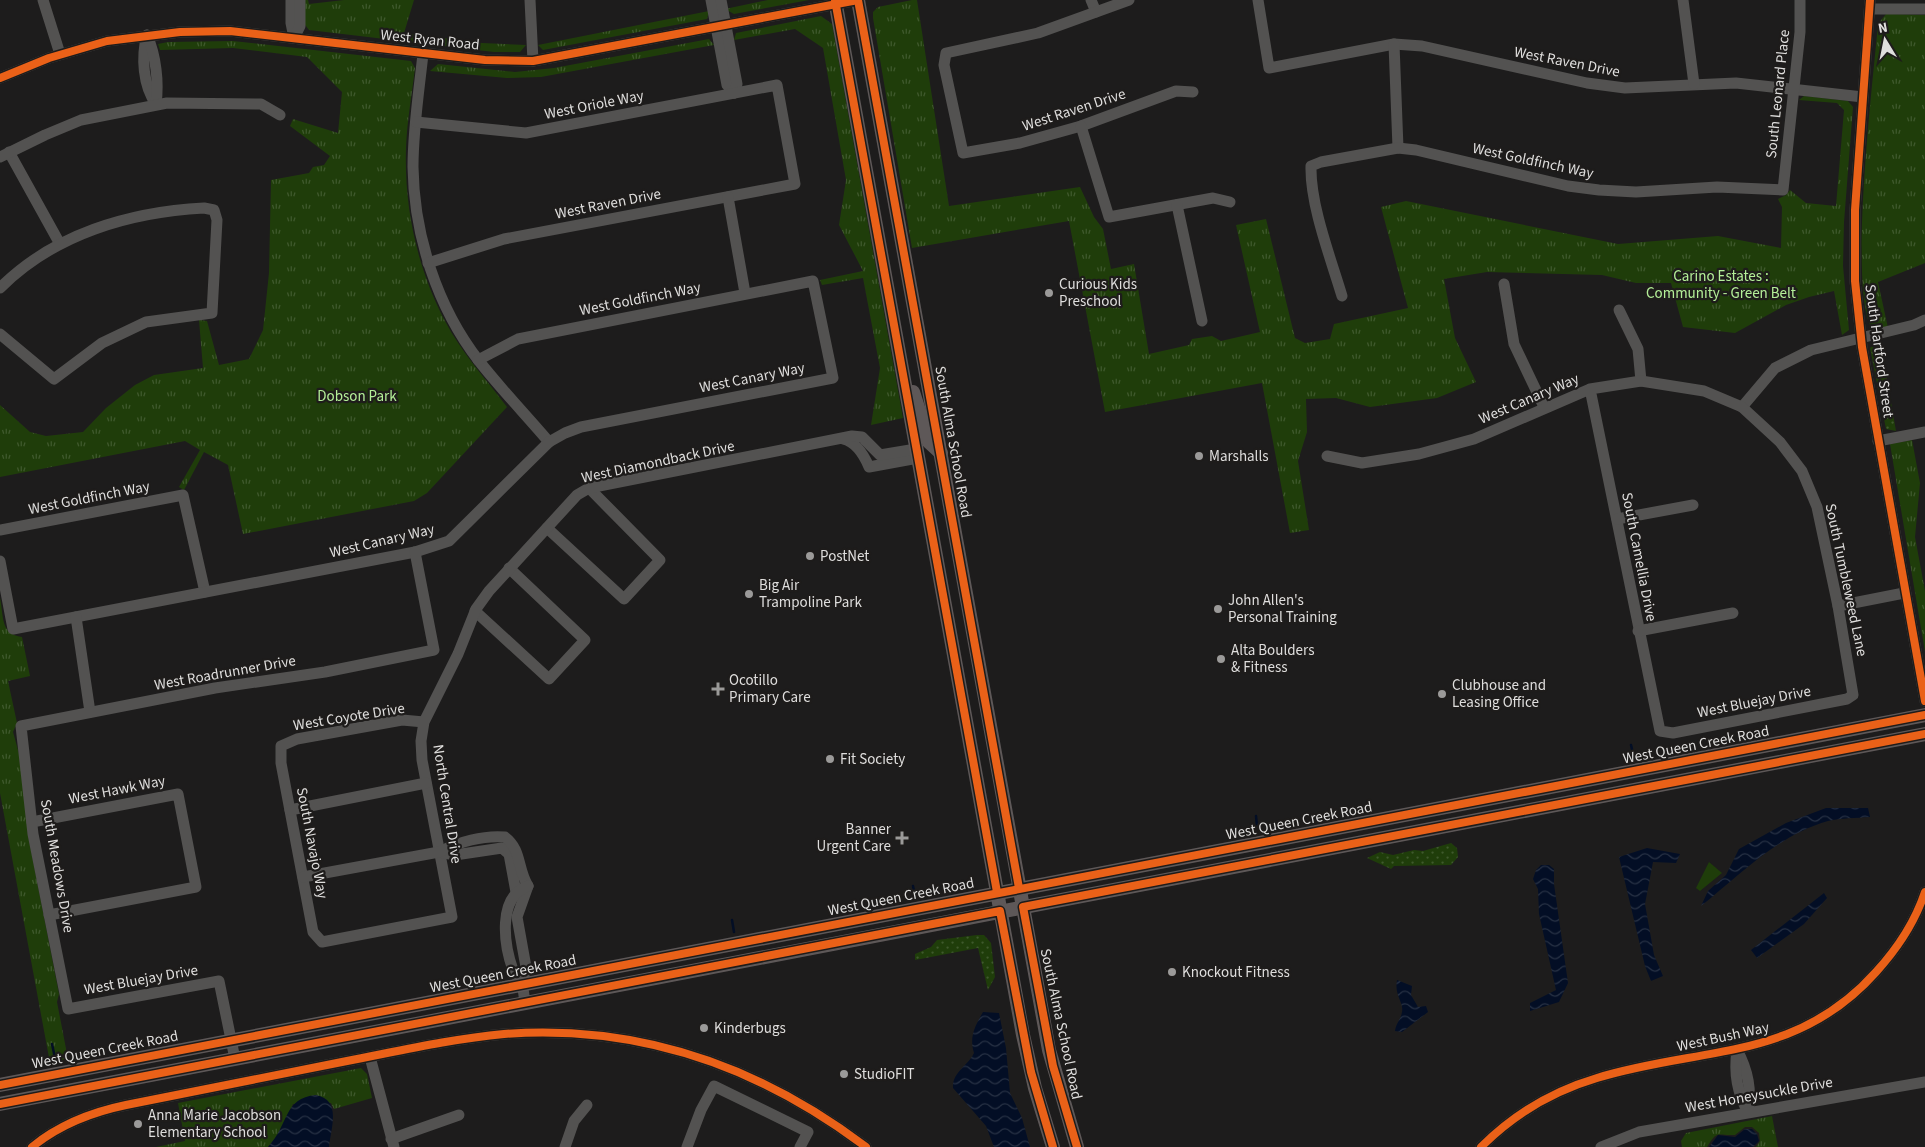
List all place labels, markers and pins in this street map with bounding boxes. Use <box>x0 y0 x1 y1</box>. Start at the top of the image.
place label: Curious Kids Preschool <box>1059 274 1137 312</box>
marker: Curious Kids Preschool <box>1043 287 1055 299</box>
place label: Marshalls <box>1209 446 1269 467</box>
marker: Marshalls <box>1193 450 1205 462</box>
place label: PostNet <box>820 546 869 567</box>
marker: PostNet <box>804 550 816 562</box>
place label: Big Air Trampoline Park <box>759 575 862 613</box>
marker: Big Air Trampoline Park <box>743 588 755 600</box>
place label: John Allen's Personal Training <box>1228 590 1337 628</box>
marker: John Allen's Personal Training <box>1212 603 1224 615</box>
place label: Alta Boulders & Fitness <box>1231 640 1314 678</box>
marker: Alta Boulders & Fitness <box>1215 653 1227 665</box>
place label: Ocotillo Primary Care <box>729 670 811 708</box>
place label: Clubhouse and Leasing Office <box>1452 675 1546 713</box>
marker: Ocotillo Primary Care <box>711 682 725 696</box>
marker: Clubhouse and Leasing Office <box>1436 688 1448 700</box>
place label: Fit Society <box>840 749 905 770</box>
marker: Fit Society <box>824 753 836 765</box>
place label: Banner Urgent Care <box>817 819 892 857</box>
marker: Banner Urgent Care <box>895 831 909 845</box>
place label: Knockout Fitness <box>1182 962 1290 983</box>
marker: Knockout Fitness <box>1166 966 1178 978</box>
place label: Kinderbugs <box>714 1018 786 1039</box>
marker: Kinderbugs <box>698 1022 710 1034</box>
place label: StudioFIT <box>854 1064 914 1085</box>
marker: StudioFIT <box>838 1068 850 1080</box>
place label: Anna Marie Jacobson Elementary School <box>148 1105 281 1143</box>
marker: Anna Marie Jacobson Elementary School <box>132 1118 144 1130</box>

